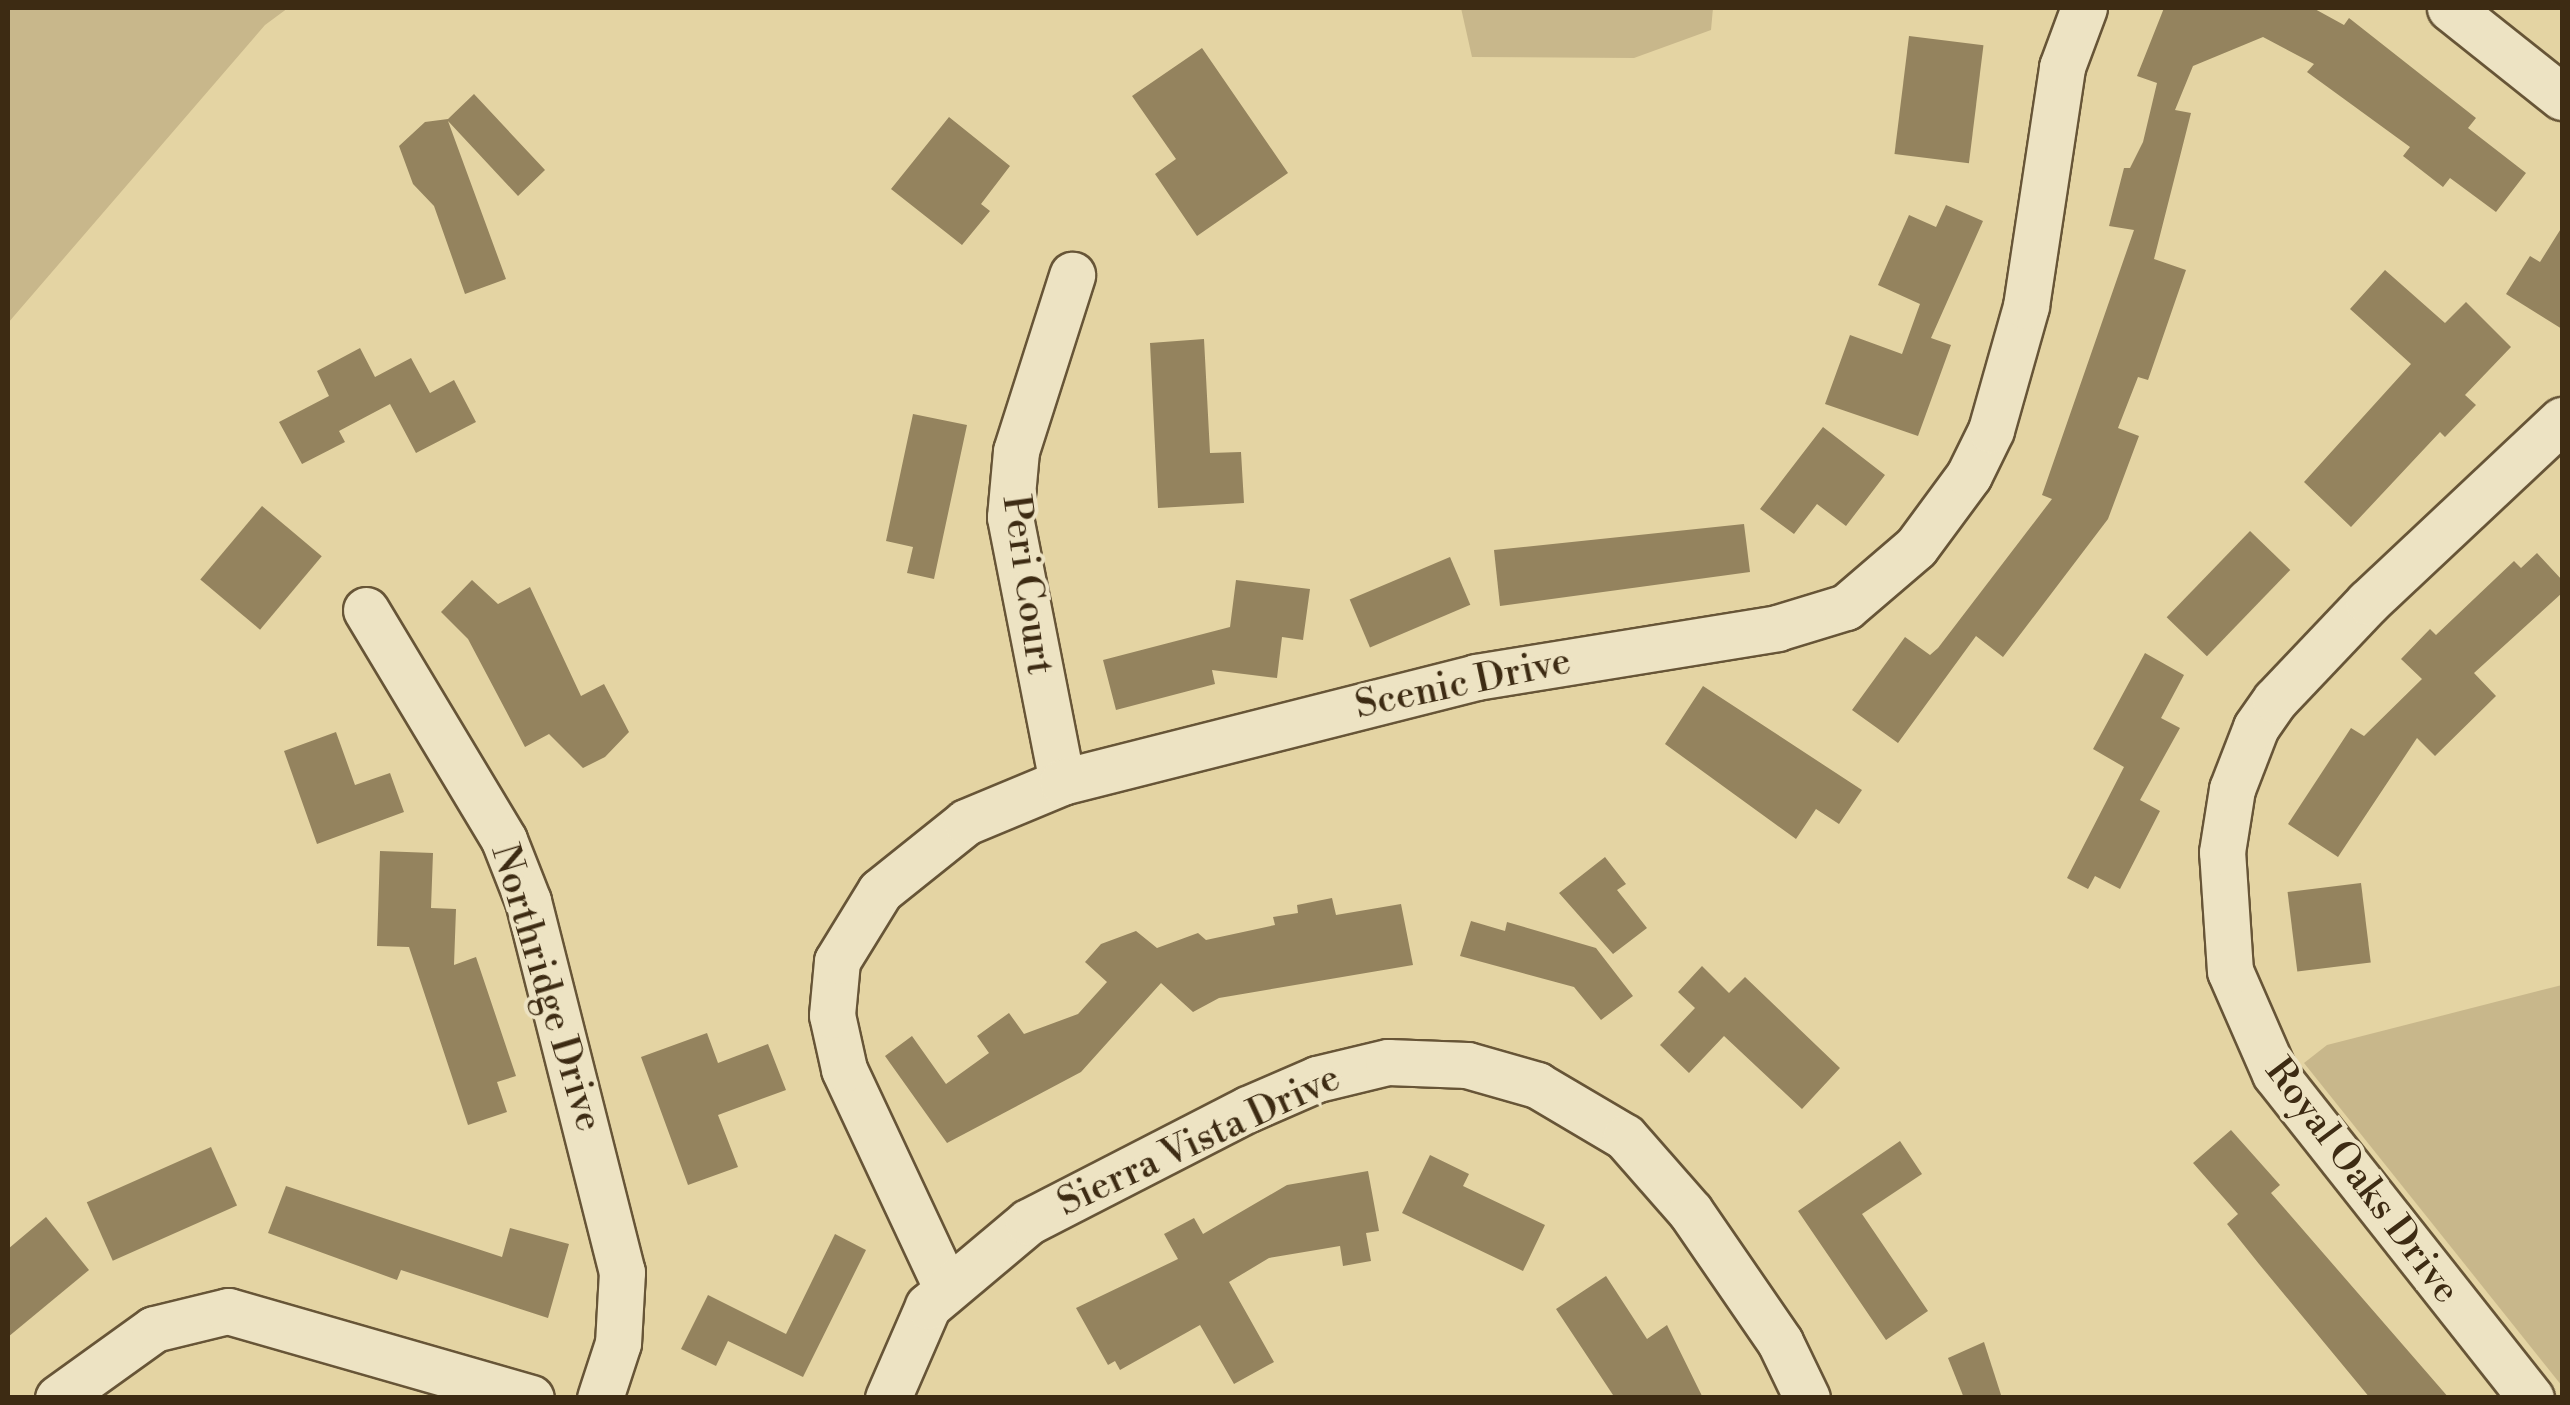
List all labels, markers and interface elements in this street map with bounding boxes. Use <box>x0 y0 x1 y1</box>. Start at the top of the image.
street label: Peri Court <box>992 493 1062 677</box>
street label: Scenic Drive <box>1351 639 1575 729</box>
street label: Northridge Drive <box>481 839 611 1137</box>
street label: Royal Oaks Drive <box>2255 1050 2469 1312</box>
street label: Sierra Vista Drive <box>1051 1056 1347 1226</box>

